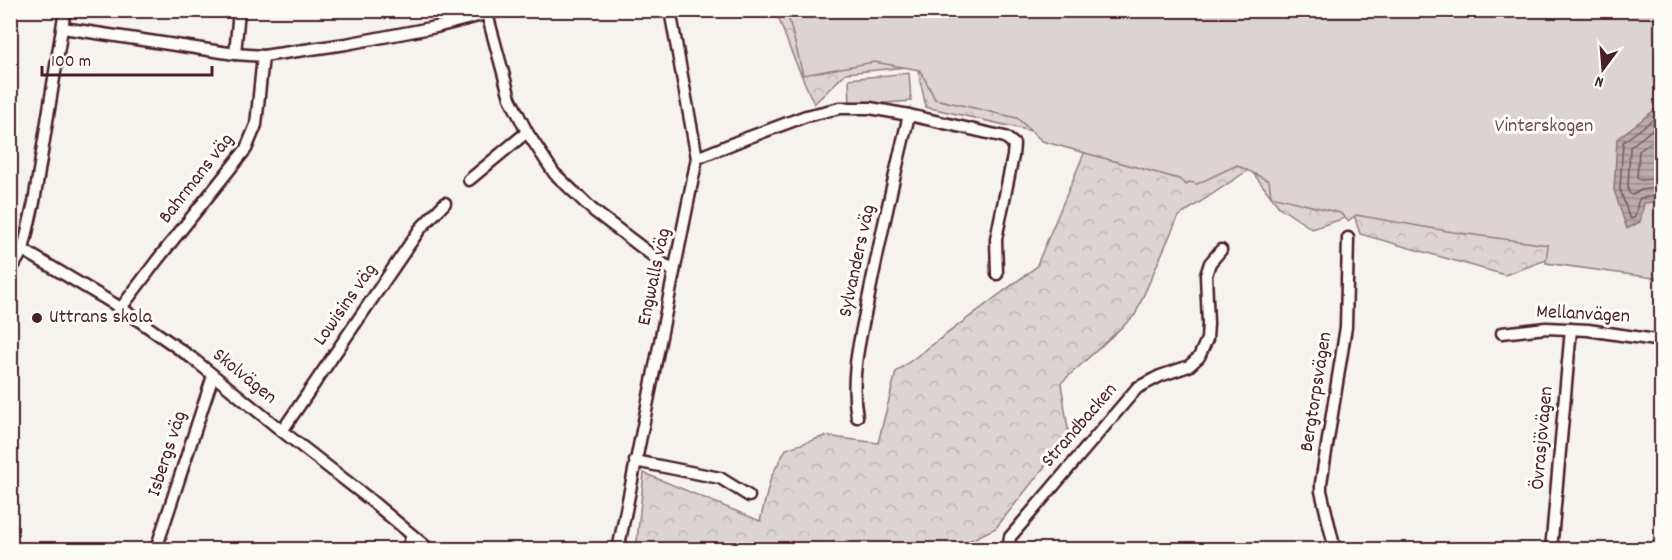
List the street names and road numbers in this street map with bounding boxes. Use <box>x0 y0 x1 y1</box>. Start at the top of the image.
street label: Bahrmans väg <box>153 128 241 230</box>
street label: Sylvanders väg <box>832 202 884 320</box>
street label: Engwalls väg <box>631 226 679 328</box>
street label: Lowisins väg <box>307 258 385 352</box>
street label: Mellanvägen <box>1535 299 1631 331</box>
street label: Bergtorpsvägen <box>1294 330 1340 454</box>
street label: Skolvägen <box>206 342 282 412</box>
street label: Strandbacken <box>1035 378 1125 474</box>
street label: Övrasjövägen <box>1525 385 1561 491</box>
street label: Isbergs väg <box>141 408 195 500</box>

